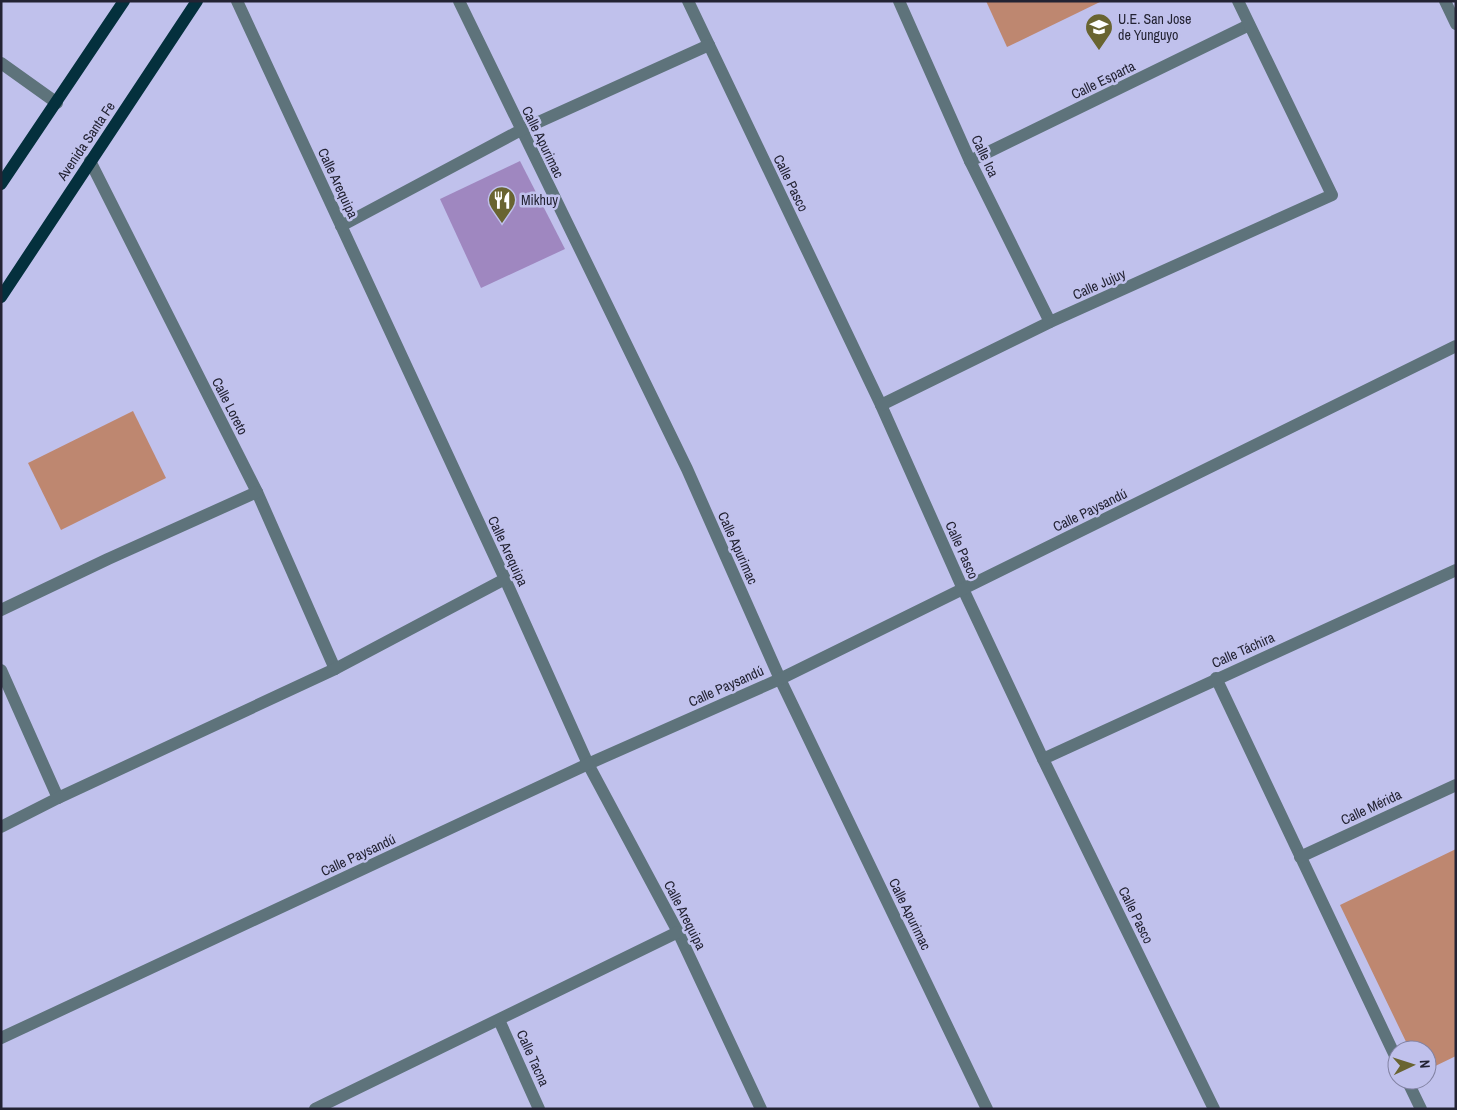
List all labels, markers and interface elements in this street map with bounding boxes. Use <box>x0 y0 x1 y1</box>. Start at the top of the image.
place label: U.E. San Jose de Yunguyo <box>1118 10 1191 44</box>
school or university icon: U.E. San Jose de Yunguyo <box>1084 12 1114 51</box>
street label: Calle Esparta <box>1068 57 1138 103</box>
street label: Avenida Santa Fe <box>52 98 119 185</box>
street label: Calle Apurimac <box>518 103 568 181</box>
street label: Calle Ica <box>967 132 1003 181</box>
street label: Calle Arequipa <box>314 145 362 221</box>
street label: Calle Pasco <box>769 152 813 214</box>
restaurant icon: Mikhuy <box>487 185 517 224</box>
place label: Mikhuy <box>521 191 558 209</box>
street label: Calle Jujuy <box>1070 264 1129 304</box>
street label: Calle Loreto <box>208 374 252 438</box>
street label: Calle Paysandú <box>1050 484 1130 536</box>
street label: Calle Apurimac <box>714 509 762 587</box>
street label: Calle Arequipa <box>484 513 532 589</box>
street label: Calle Pasco <box>941 518 983 582</box>
street label: Calle Táchira <box>1209 628 1278 672</box>
street label: Calle Paysandú <box>686 661 766 711</box>
street label: Calle Mérida <box>1338 785 1405 829</box>
street label: Calle Paysandú <box>318 830 398 880</box>
street label: Calle Apurimac <box>885 875 935 953</box>
street label: Calle Arequipa <box>660 877 710 953</box>
street label: Calle Pasco <box>1114 884 1158 946</box>
street label: Calle Tacna <box>513 1027 554 1090</box>
north arrow <box>1387 1040 1437 1090</box>
text: N <box>1416 1059 1434 1069</box>

